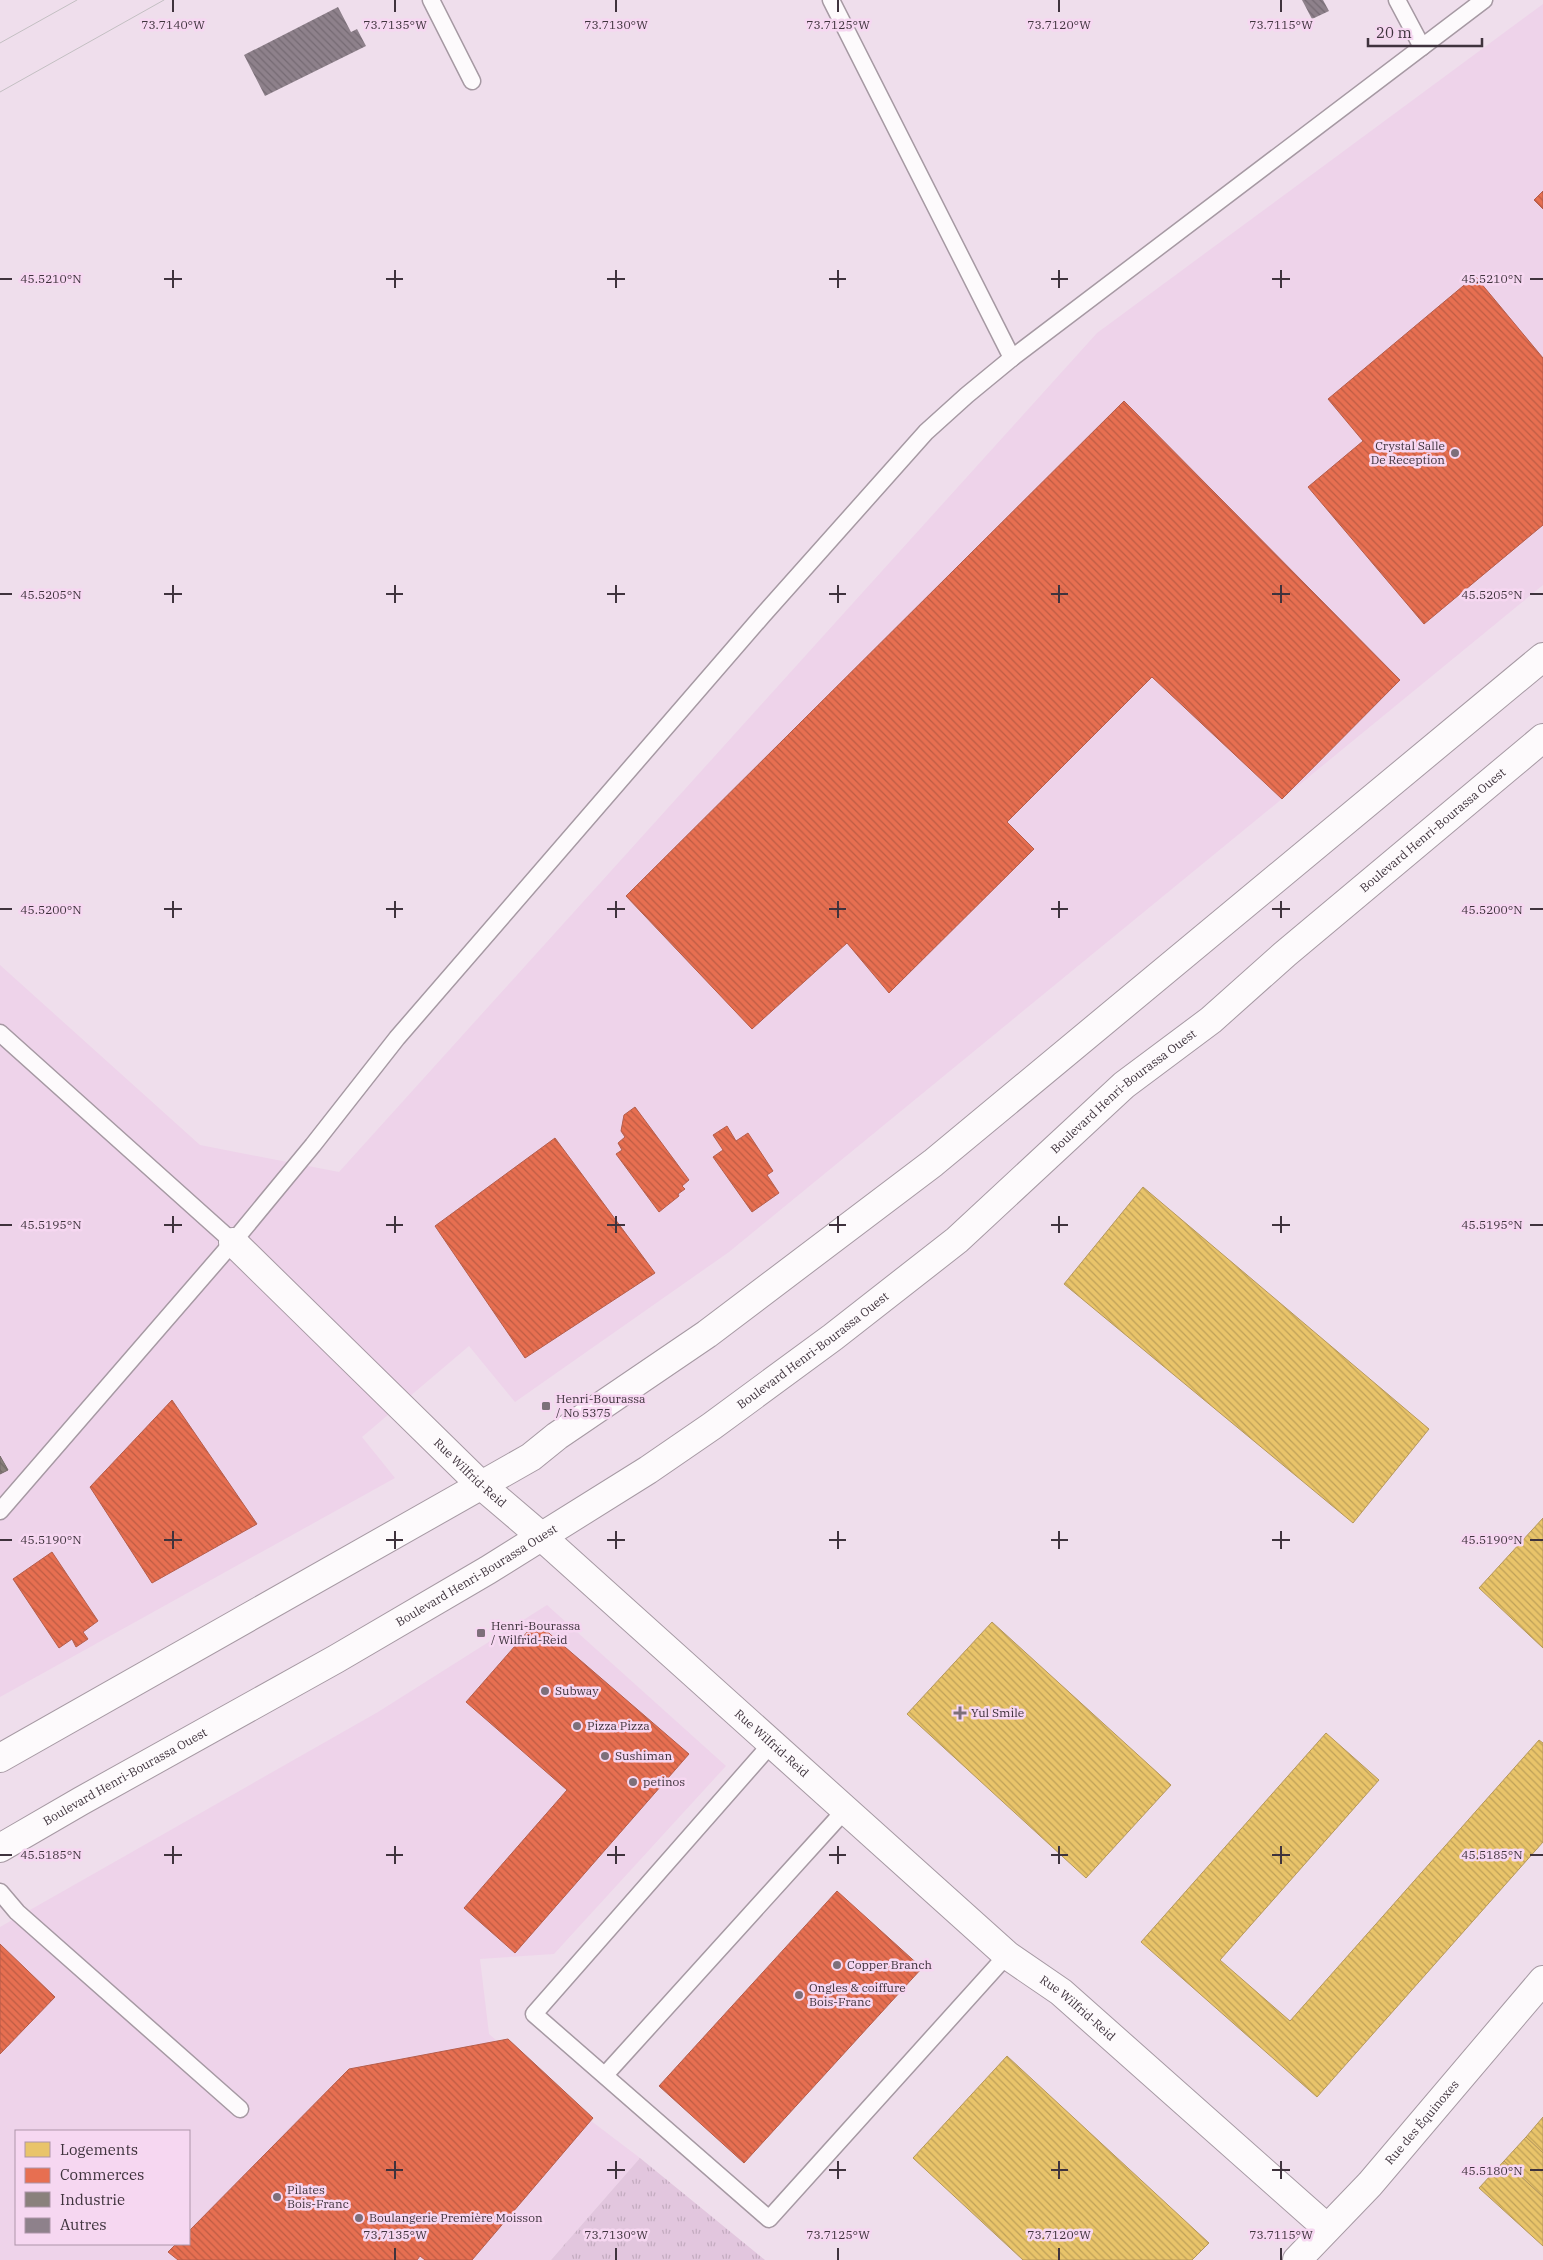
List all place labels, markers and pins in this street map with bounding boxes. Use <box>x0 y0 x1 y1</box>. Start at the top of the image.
place label: Crystal Salle De Reception <box>1371 438 1445 467</box>
marker: Crystal Salle De Reception <box>1449 447 1461 459</box>
place label: Henri-Bourassa / No 5375 <box>556 1391 646 1420</box>
marker: Henri-Bourassa / No 5375 <box>540 1400 552 1412</box>
place label: Henri-Bourassa / Wilfrid-Reid <box>491 1618 581 1647</box>
marker: Henri-Bourassa / Wilfrid-Reid <box>475 1627 487 1639</box>
place label: Subway <box>555 1683 599 1698</box>
marker: Subway <box>539 1685 551 1697</box>
place label: Yul Smile <box>971 1705 1024 1720</box>
marker: Yul Smile <box>953 1706 967 1720</box>
place label: Pizza Pizza <box>587 1718 650 1733</box>
marker: Pizza Pizza <box>571 1720 583 1732</box>
place label: Sushiman <box>615 1748 673 1763</box>
marker: Sushiman <box>599 1750 611 1762</box>
place label: petinos <box>643 1774 685 1789</box>
marker: petinos <box>627 1776 639 1788</box>
place label: Copper Branch <box>847 1957 933 1972</box>
marker: Copper Branch <box>831 1959 843 1971</box>
place label: Ongles & coiffure Bois-Franc <box>809 1980 906 2009</box>
marker: Ongles & coiffure Bois-Franc <box>793 1989 805 2001</box>
place label: Pilates Bois-Franc <box>287 2182 349 2211</box>
marker: Pilates Bois-Franc <box>271 2191 283 2203</box>
place label: Boulangerie Première Moisson <box>369 2210 543 2225</box>
marker: Boulangerie Première Moisson <box>353 2212 365 2224</box>

